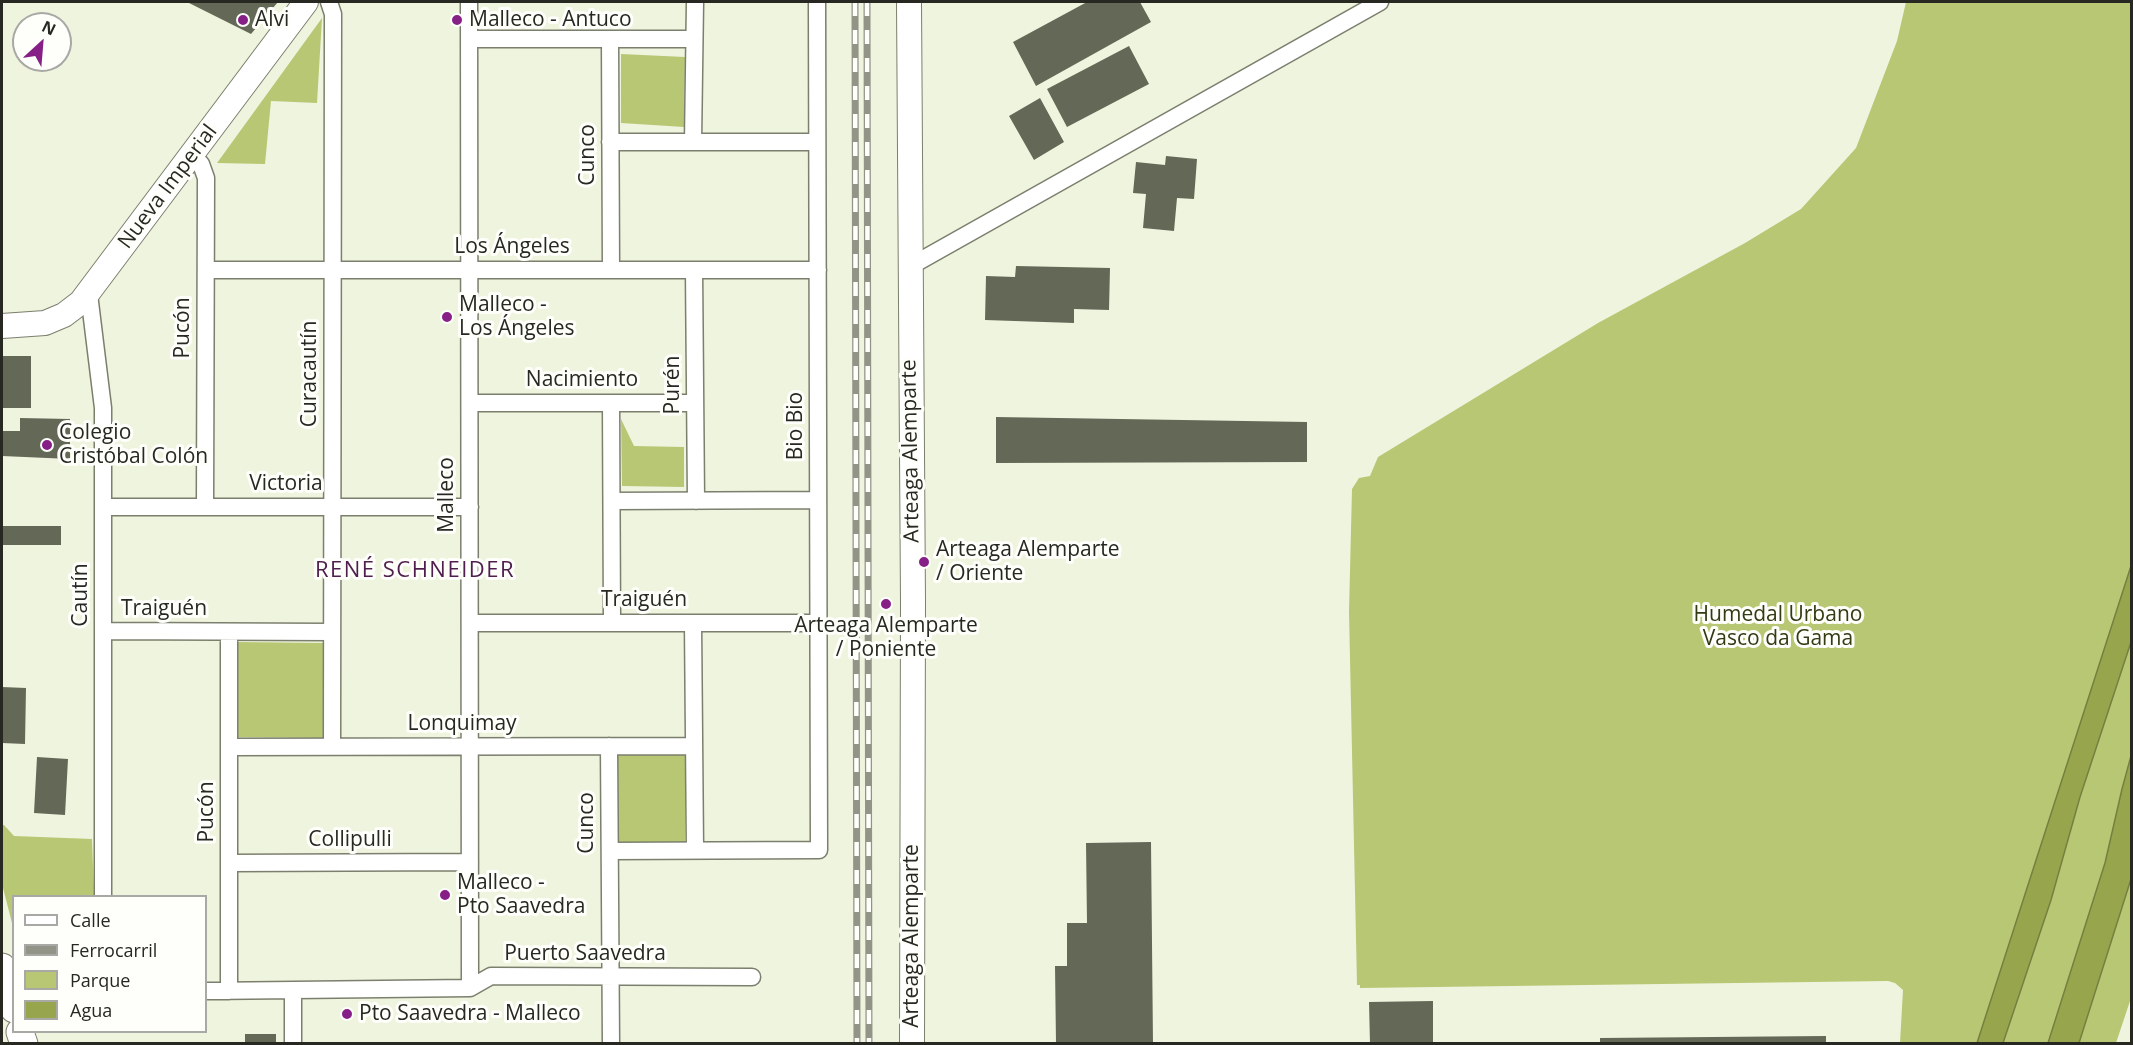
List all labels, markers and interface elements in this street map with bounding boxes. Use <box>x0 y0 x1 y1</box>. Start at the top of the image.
place label: Alvi <box>255 7 289 33</box>
place label: Malleco - Antuco <box>469 7 632 33</box>
north arrow <box>12 12 72 72</box>
marker: Alvi <box>236 13 250 27</box>
marker: Malleco - Antuco <box>450 13 464 27</box>
text: N <box>38 15 60 40</box>
street label: Nueva Imperial <box>113 120 223 254</box>
street label: Cunco <box>575 124 601 186</box>
street label: Los Ángeles <box>454 234 570 260</box>
place label: Malleco - Los Ángeles <box>459 292 575 342</box>
street label: Pucón <box>170 297 196 359</box>
marker: Malleco - Los Ángeles <box>440 310 454 324</box>
street label: Curacautín <box>297 321 323 427</box>
street label: Purén <box>660 356 686 414</box>
street label: Arteaga Alemparte <box>897 359 925 543</box>
street label: Nacimiento <box>526 367 638 393</box>
street label: Bio Bio <box>783 392 809 460</box>
place label: Colegio Cristóbal Colón <box>59 420 208 470</box>
marker: Colegio Cristóbal Colón <box>40 438 54 452</box>
street label: Malleco <box>434 457 460 533</box>
street label: Victoria <box>249 471 323 497</box>
place label: Arteaga Alemparte / Oriente <box>936 537 1120 587</box>
marker: Arteaga Alemparte / Oriente <box>917 555 931 569</box>
district label: RENÉ SCHNEIDER <box>315 558 515 584</box>
street label: Cautín <box>68 563 94 627</box>
street label: Traiguén <box>601 587 687 613</box>
street label: Traiguén <box>121 596 207 622</box>
marker: Arteaga Alemparte / Poniente <box>879 597 893 611</box>
park label: Humedal Urbano Vasco da Gama <box>1694 602 1862 652</box>
place label: Arteaga Alemparte / Poniente <box>794 613 978 663</box>
street label: Lonquimay <box>407 711 517 737</box>
street label: Pucón <box>194 781 220 843</box>
street label: Cunco <box>574 792 600 854</box>
street label: Collipulli <box>308 827 392 853</box>
street label: Arteaga Alemparte <box>899 844 925 1028</box>
place label: Malleco - Pto Saavedra <box>457 870 585 920</box>
marker: Malleco - Pto Saavedra <box>438 888 452 902</box>
legend <box>12 895 207 1033</box>
text: Calle <box>70 908 111 932</box>
text: Ferrocarril <box>70 938 157 962</box>
street label: Puerto Saavedra <box>504 941 666 967</box>
text: Parque <box>70 968 130 992</box>
text: Agua <box>70 998 112 1022</box>
place label: Pto Saavedra - Malleco <box>359 1001 581 1027</box>
marker: Pto Saavedra - Malleco <box>340 1007 354 1021</box>

